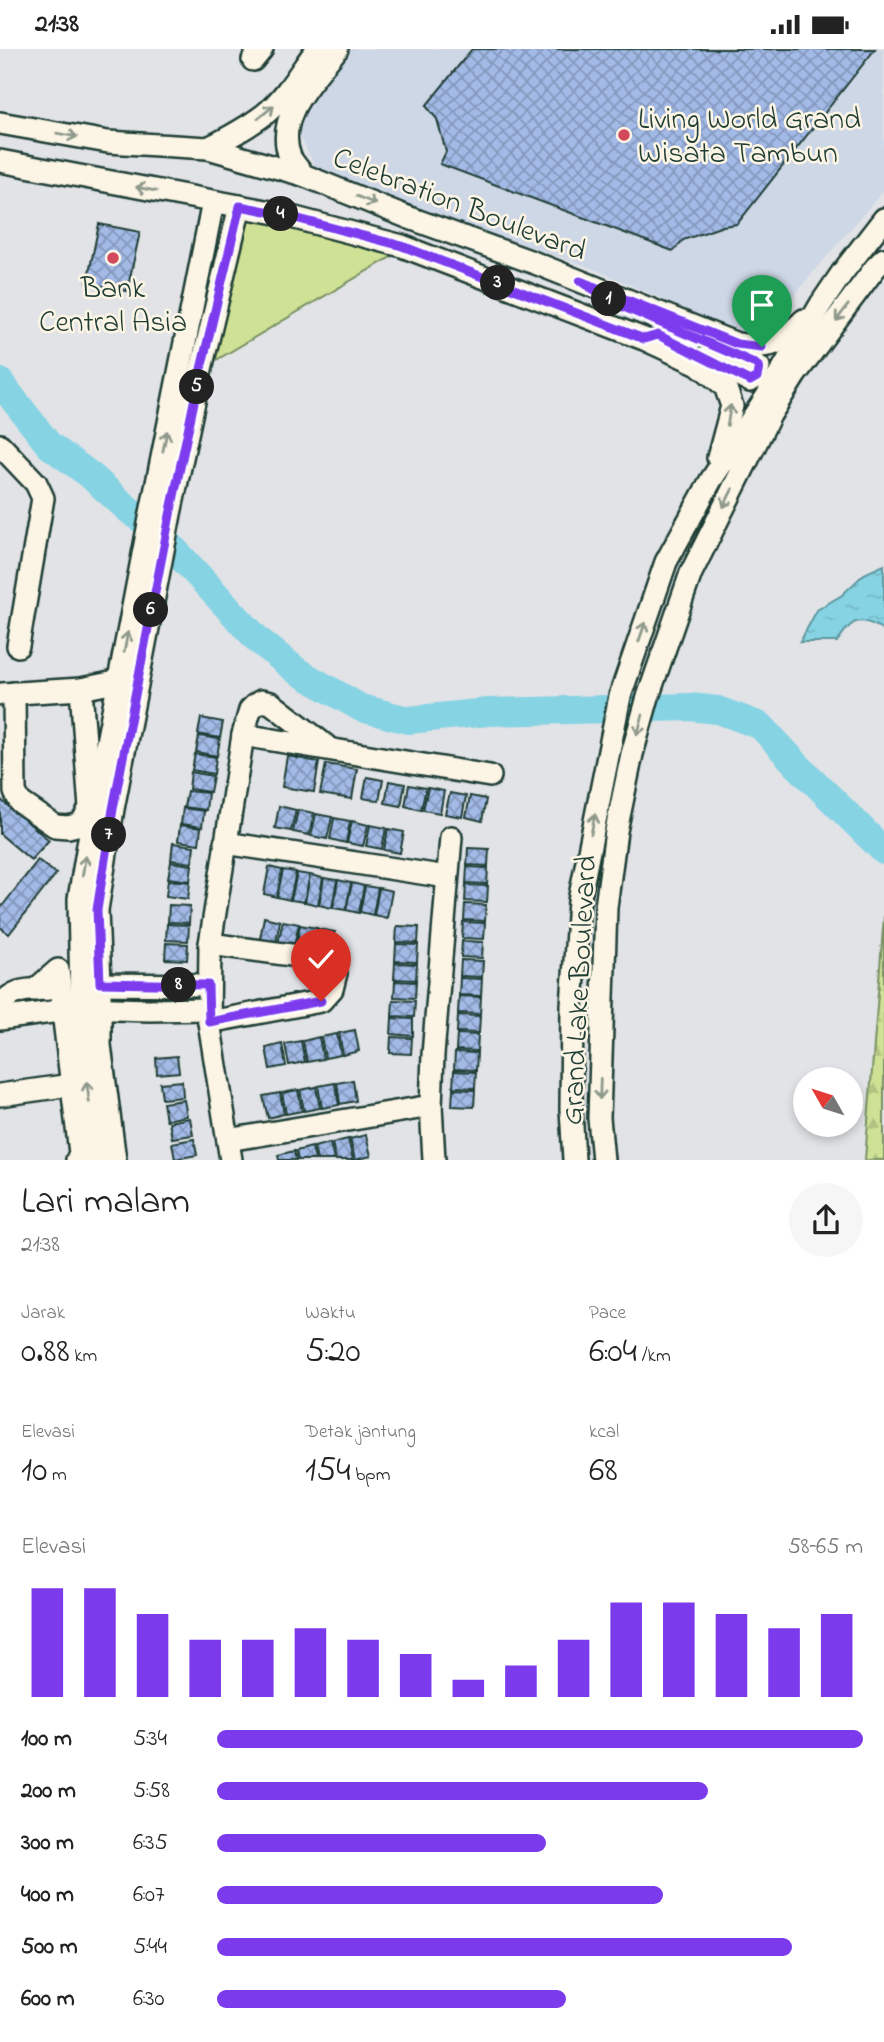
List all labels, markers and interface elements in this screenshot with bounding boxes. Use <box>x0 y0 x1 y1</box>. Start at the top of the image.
text: 21:38 <box>35 6 79 44</box>
place label: Living World Grand Wisata Tambun <box>638 99 861 177</box>
one-way arrow <box>256 104 274 119</box>
marker: Living World Grand Wisata Tambun <box>616 127 632 143</box>
one-way arrow <box>55 129 78 142</box>
street label: Celebration Boulevard <box>326 137 592 274</box>
one-way arrow <box>135 182 158 195</box>
one-way arrow <box>355 195 377 208</box>
pin: 4 <box>264 197 298 231</box>
text: 4 <box>277 200 284 227</box>
marker: Bank Central Asia <box>105 250 121 266</box>
pin: 3 <box>480 265 516 301</box>
place label: Bank Central Asia <box>39 268 187 346</box>
text: 3 <box>494 269 501 296</box>
pin <box>732 275 792 347</box>
pin: 1 <box>592 281 626 317</box>
text: 1 <box>605 285 612 312</box>
icon: arrive <box>743 286 781 324</box>
one-way arrow <box>834 303 849 322</box>
pin: 5 <box>180 369 214 405</box>
text: 5 <box>191 373 202 400</box>
one-way arrow <box>723 404 736 427</box>
one-way arrow <box>159 430 173 453</box>
one-way arrow <box>721 487 735 508</box>
pin: 6 <box>134 593 168 627</box>
text: 6 <box>146 596 155 623</box>
one-way arrow <box>637 621 649 643</box>
one-way arrow <box>120 631 133 654</box>
one-way arrow <box>633 714 646 736</box>
one-way arrow <box>587 813 600 836</box>
pin: 7 <box>92 817 126 853</box>
text: 7 <box>105 821 112 848</box>
street label: Grand Lake Boulevard <box>552 854 610 1126</box>
one-way arrow <box>78 855 91 878</box>
pin <box>291 929 351 1001</box>
icon: check <box>302 940 340 978</box>
pin: 8 <box>162 967 196 1003</box>
text: 8 <box>175 971 182 998</box>
north arrow <box>793 1067 863 1137</box>
map controls <box>793 1067 863 1137</box>
one-way arrow <box>593 1077 606 1100</box>
one-way arrow <box>81 1081 94 1104</box>
text: Lari malam <box>21 1175 190 1231</box>
button: share <box>789 1183 863 1257</box>
text: 21:38 <box>21 1229 60 1262</box>
text: Jarak <box>21 1300 65 1327</box>
text: Waktu <box>305 1300 356 1327</box>
text: Pace <box>589 1300 626 1327</box>
text: 0.88 <box>21 1327 70 1378</box>
text: 5:20 <box>305 1327 361 1378</box>
text: 6:04 <box>589 1327 637 1378</box>
text: km <box>70 1343 97 1370</box>
text: /km <box>637 1343 671 1370</box>
text: Elevasi <box>21 1419 75 1446</box>
text: Detak jantung <box>305 1419 416 1446</box>
text: kcal <box>589 1419 619 1446</box>
text: 10 <box>21 1446 47 1497</box>
text: 154 <box>305 1446 351 1497</box>
text: 68 <box>589 1446 618 1497</box>
text: m <box>47 1462 67 1489</box>
text: bpm <box>351 1462 390 1489</box>
text: Elevasi <box>21 1531 86 1564</box>
text: 58–65 m <box>788 1531 863 1564</box>
text: 100 m <box>21 1723 72 1756</box>
text: 5:34 <box>133 1723 167 1756</box>
text: 200 m <box>21 1775 76 1808</box>
text: 5:58 <box>133 1775 170 1808</box>
text: 300 m <box>21 1827 74 1860</box>
text: 6:35 <box>133 1827 168 1860</box>
text: 400 m <box>21 1879 74 1912</box>
text: 6:07 <box>133 1879 165 1912</box>
text: 500 m <box>21 1931 78 1964</box>
text: 5:44 <box>133 1931 167 1964</box>
text: 600 m <box>21 1983 75 2016</box>
text: 6:30 <box>133 1983 165 2016</box>

